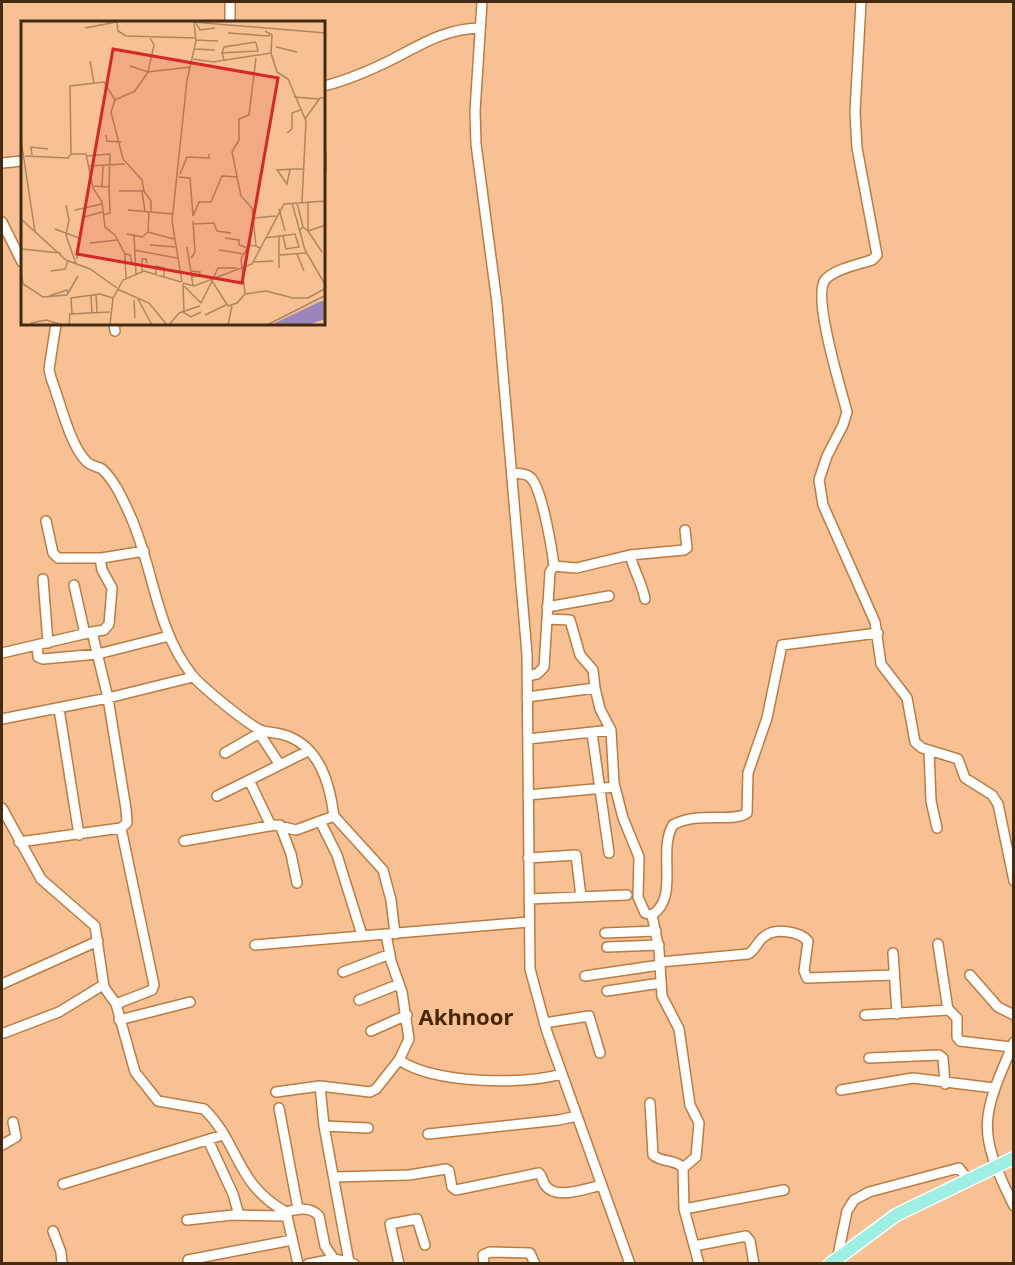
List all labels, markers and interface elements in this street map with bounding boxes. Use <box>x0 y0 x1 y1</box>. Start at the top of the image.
inset map <box>21 21 326 326</box>
district label: Akhnoor <box>419 1001 514 1031</box>

